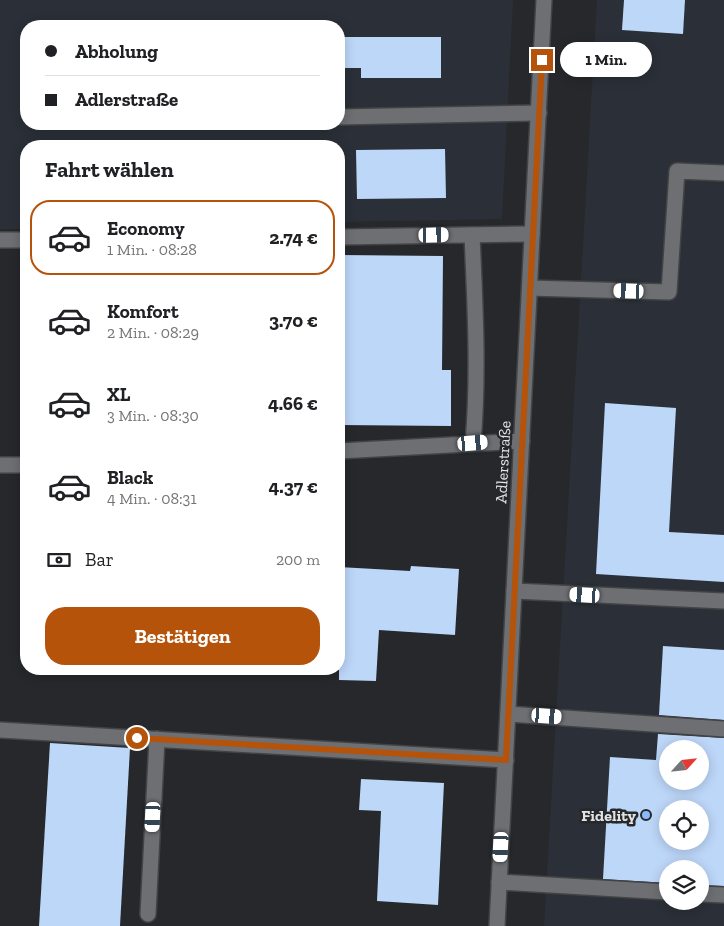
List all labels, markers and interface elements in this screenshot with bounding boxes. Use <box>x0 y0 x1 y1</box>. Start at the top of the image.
text: Abholung <box>75 40 158 63</box>
callout: 1 Min. <box>560 42 652 78</box>
route end <box>531 49 553 71</box>
text: 1 Min. <box>585 50 627 69</box>
text: Adlerstraße <box>75 88 178 111</box>
text: Fahrt wählen <box>45 156 174 183</box>
icon: car <box>47 215 92 260</box>
text: Economy <box>107 217 185 240</box>
text: 2.74 € <box>269 226 318 249</box>
car <box>418 227 449 243</box>
text: 1 Min. · 08:28 <box>107 240 197 259</box>
car <box>613 283 644 299</box>
icon: car <box>47 298 92 343</box>
text: Komfort <box>107 300 179 323</box>
text: 3.70 € <box>269 309 318 332</box>
text: 2 Min. · 08:29 <box>107 323 199 342</box>
icon: car <box>47 381 92 426</box>
text: XL <box>107 383 130 406</box>
text: 4.66 € <box>268 392 318 415</box>
text: 3 Min. · 08:30 <box>107 406 199 425</box>
street label: Adlerstraße <box>491 420 515 504</box>
car <box>457 434 488 452</box>
icon: car <box>47 464 92 509</box>
text: Black <box>107 466 153 489</box>
text: 4.37 € <box>269 475 318 498</box>
text: 4 Min. · 08:31 <box>107 489 197 508</box>
icon: cash <box>45 546 73 574</box>
text: Bar <box>85 548 114 571</box>
text: 200 m <box>276 550 320 569</box>
car <box>569 587 600 603</box>
button: Bestätigen <box>45 607 320 665</box>
car <box>531 707 562 725</box>
route start <box>126 727 148 749</box>
north arrow <box>659 740 709 790</box>
map controls <box>659 740 709 910</box>
button: locate <box>659 800 709 850</box>
car <box>144 802 161 832</box>
place label: Fidelity <box>581 806 637 825</box>
marker: Fidelity <box>640 809 652 821</box>
car <box>492 832 509 862</box>
button: layers <box>659 860 709 910</box>

